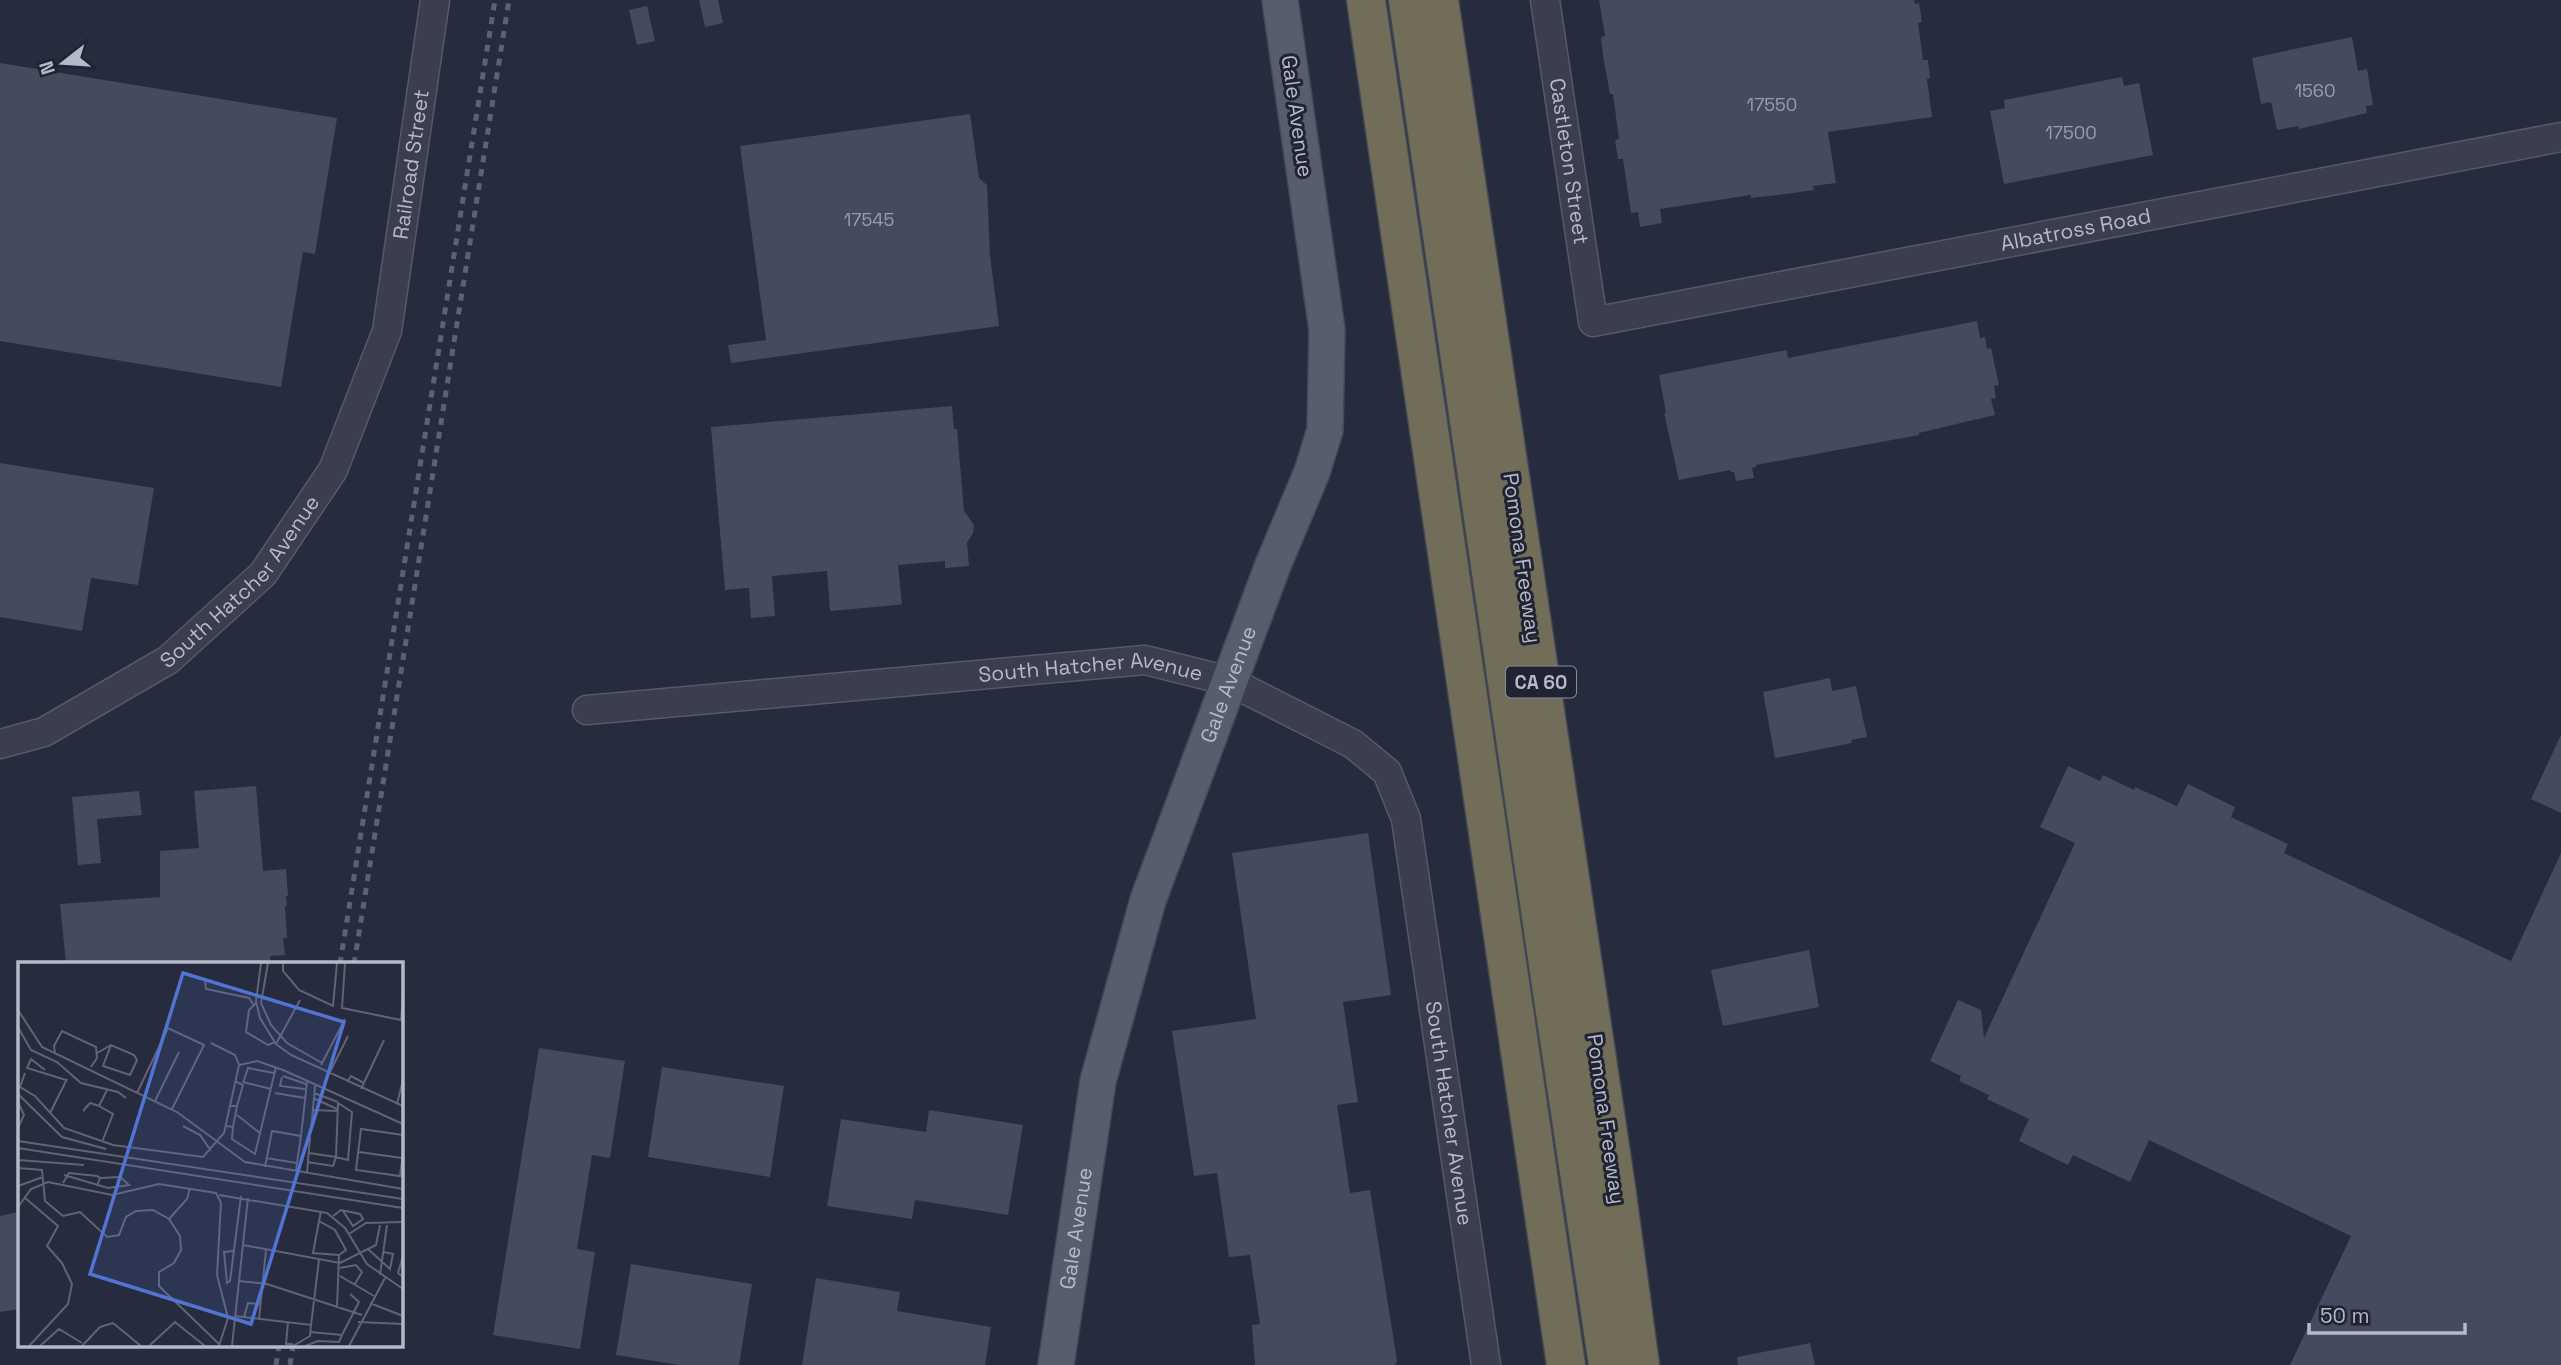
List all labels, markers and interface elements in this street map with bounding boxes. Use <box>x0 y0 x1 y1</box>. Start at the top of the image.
north arrow <box>28 28 98 98</box>
street label: Gale Avenue <box>1276 53 1319 179</box>
text: N <box>33 58 61 78</box>
street label: Castleton Street <box>1544 76 1595 246</box>
house number: 1560 <box>2295 79 2335 102</box>
street label: Railroad Street <box>386 88 435 241</box>
house number: 17550 <box>1747 93 1797 116</box>
house number: 17500 <box>2045 121 2097 144</box>
street label: Albatross Road <box>1998 202 2153 257</box>
house number: 17545 <box>844 208 894 231</box>
street label: Pomona Freeway <box>1497 471 1548 645</box>
street label: South Hatcher Avenue <box>154 490 325 674</box>
street label: Gale Avenue <box>1194 622 1262 747</box>
street label: South Hatcher Avenue <box>977 646 1206 688</box>
road number: CA 60 <box>1506 666 1576 698</box>
inset map <box>18 962 402 1348</box>
street label: South Hatcher Avenue <box>1420 999 1479 1227</box>
street label: Pomona Freeway <box>1581 1032 1632 1206</box>
street label: Gale Avenue <box>1053 1166 1098 1291</box>
scale bar <box>2309 1292 2465 1336</box>
text: 50 m <box>2320 1302 2370 1329</box>

